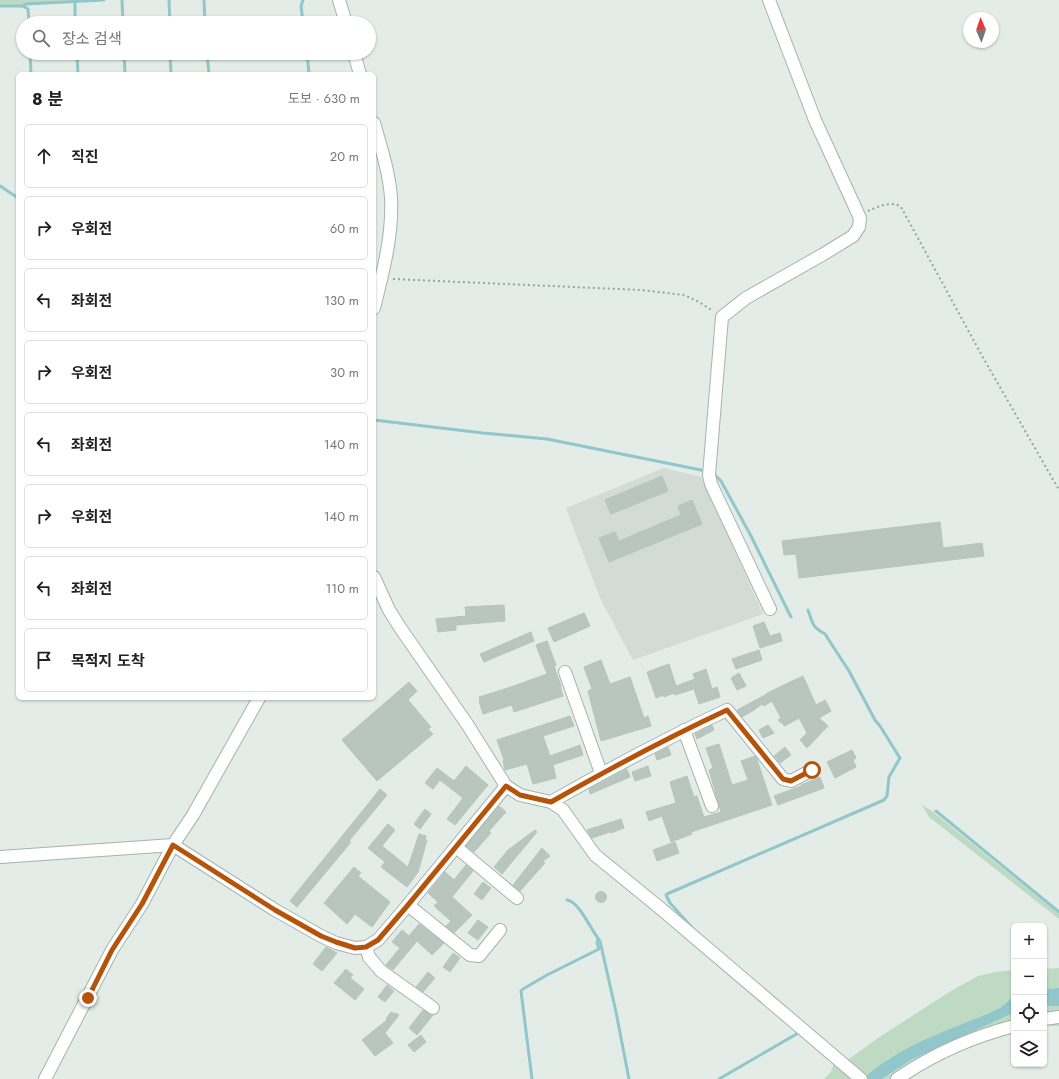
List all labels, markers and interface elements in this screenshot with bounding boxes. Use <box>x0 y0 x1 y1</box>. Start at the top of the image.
north arrow <box>963 12 999 48</box>
search box <box>16 16 376 60</box>
icon: search <box>30 27 52 49</box>
text: 장소 검색 <box>62 28 122 50</box>
text: 8 분 <box>32 87 63 111</box>
text: 도보 · 630 m <box>288 89 360 108</box>
icon: ahead <box>33 145 55 167</box>
text: 직진 <box>71 146 99 168</box>
text: 20 m <box>330 147 359 166</box>
icon: right <box>33 217 55 239</box>
text: 우회전 <box>71 218 112 240</box>
text: 60 m <box>330 219 359 238</box>
icon: left <box>33 289 55 311</box>
text: 좌회전 <box>71 290 112 312</box>
text: 130 m <box>324 291 359 310</box>
icon: right <box>33 361 55 383</box>
text: 우회전 <box>71 362 112 384</box>
text: 30 m <box>330 363 359 382</box>
icon: left <box>33 433 55 455</box>
text: 좌회전 <box>71 434 112 456</box>
text: 140 m <box>324 435 359 454</box>
icon: right <box>33 505 55 527</box>
text: 우회전 <box>71 506 112 528</box>
text: 140 m <box>324 507 359 526</box>
icon: left <box>33 577 55 599</box>
text: 좌회전 <box>71 578 112 600</box>
text: 110 m <box>325 579 359 598</box>
icon: arrive <box>33 649 55 671</box>
text: 목적지 도착 <box>71 650 145 672</box>
route start <box>803 761 821 779</box>
map controls <box>1011 923 1047 1067</box>
button: + <box>1011 923 1047 959</box>
button: − <box>1011 959 1047 995</box>
route end <box>79 989 97 1007</box>
button: locate <box>1011 995 1047 1031</box>
button: layers <box>1011 1031 1047 1067</box>

